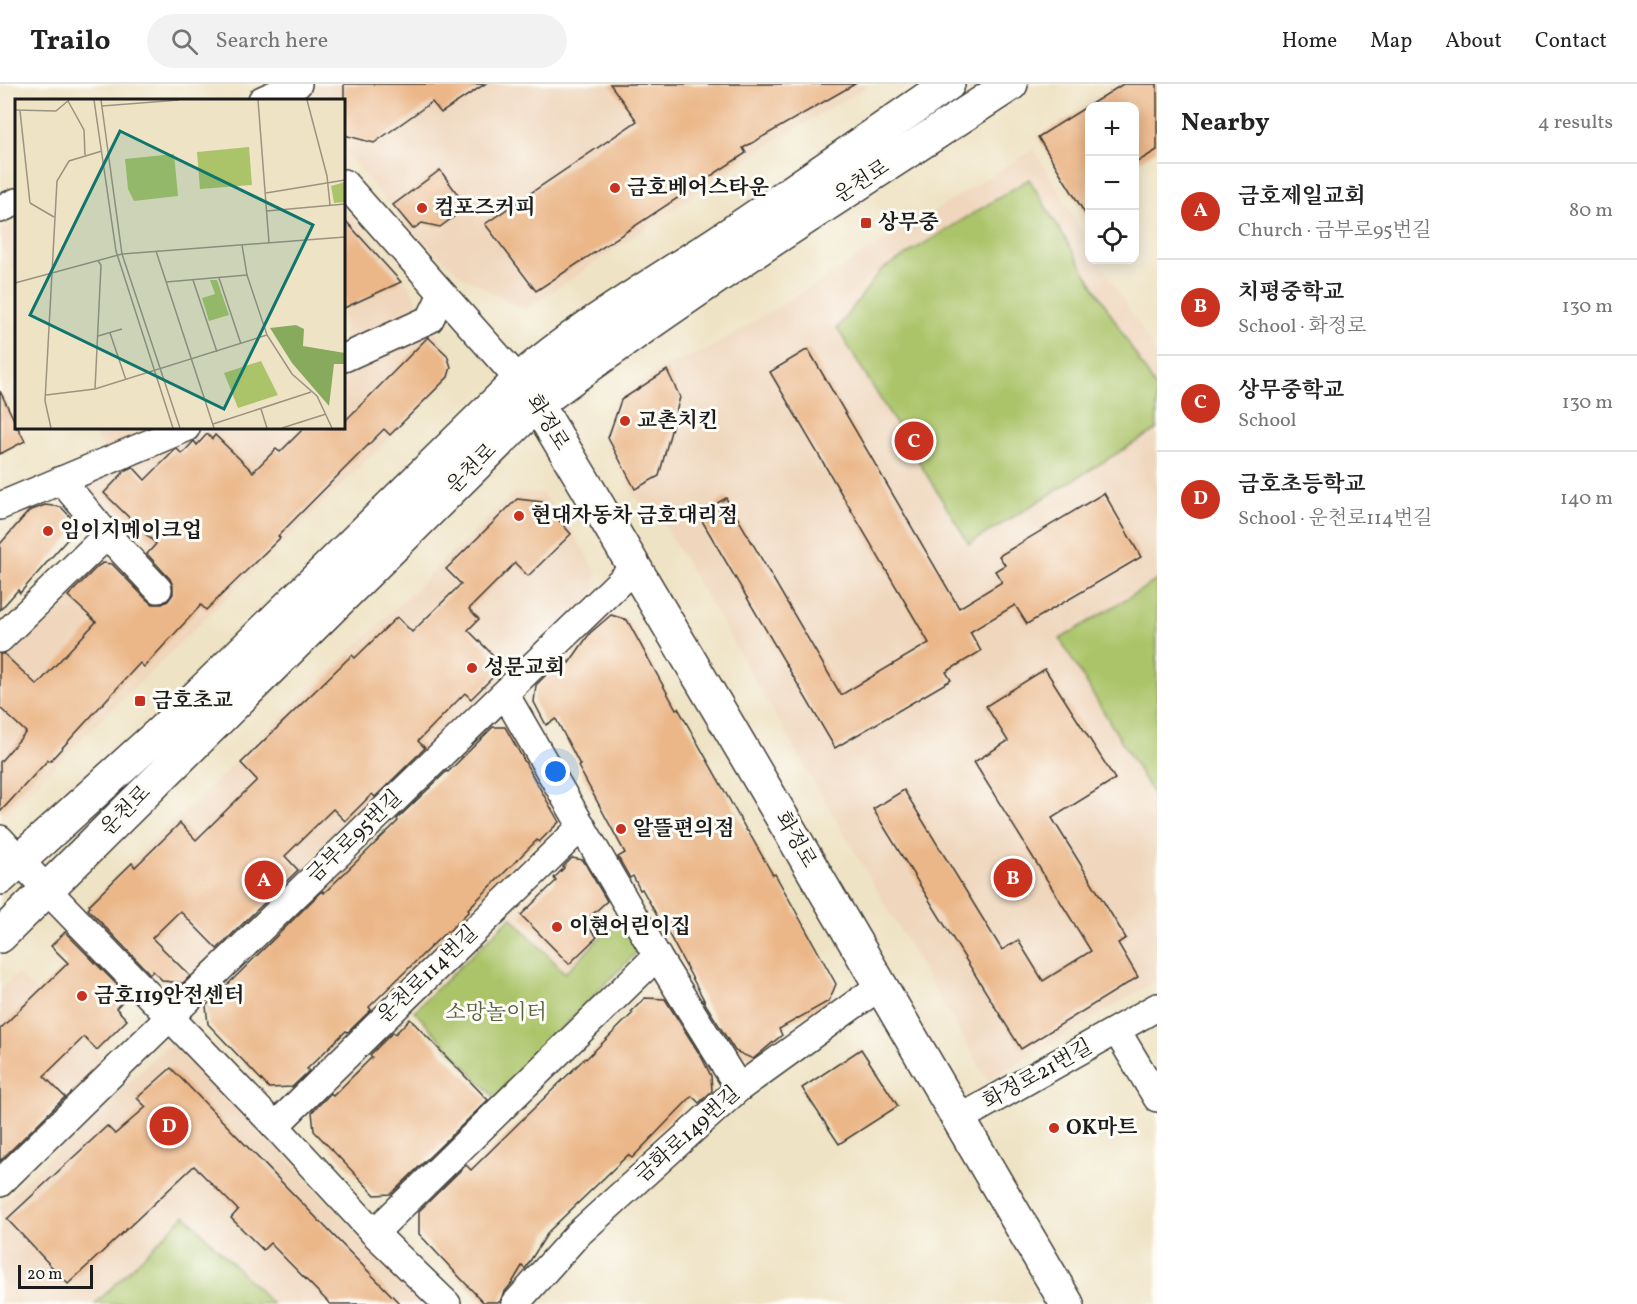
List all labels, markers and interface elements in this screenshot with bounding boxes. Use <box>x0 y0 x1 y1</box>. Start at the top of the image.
search box <box>147 14 567 68</box>
text: Trailo <box>30 22 111 61</box>
icon: search <box>168 25 201 58</box>
text: Search here <box>216 26 328 57</box>
text: Home <box>1282 27 1337 56</box>
text: Map <box>1370 27 1412 56</box>
text: About <box>1445 27 1502 56</box>
text: Contact <box>1535 27 1607 56</box>
inset map <box>15 99 345 429</box>
map controls <box>1085 102 1139 264</box>
button: + <box>1085 102 1139 156</box>
text: Nearby <box>1181 105 1270 141</box>
text: 4 results <box>1538 109 1613 137</box>
street label: 운천로 <box>829 153 895 211</box>
button: − <box>1085 156 1139 210</box>
place label: 금호베어스타운 <box>627 174 769 203</box>
marker: 금호베어스타운 <box>608 181 622 195</box>
text: 금호제일교회 <box>1238 182 1366 213</box>
place label: 컴포즈커피 <box>434 194 535 223</box>
text: A <box>1193 197 1208 225</box>
text: 80 m <box>1569 197 1613 225</box>
marker: 컴포즈커피 <box>415 201 429 215</box>
place label: 상무중 <box>878 209 939 238</box>
button: locate <box>1085 210 1139 264</box>
marker: 상무중 <box>859 216 873 230</box>
text: Church · 금부로95번길 <box>1238 217 1431 245</box>
text: 치평중학교 <box>1238 278 1344 309</box>
text: B <box>1194 293 1207 321</box>
text: 130 m <box>1562 293 1613 321</box>
text: School · 화정로 <box>1238 313 1366 341</box>
text: 상무중학교 <box>1238 376 1344 407</box>
text: C <box>1194 389 1207 417</box>
text: 130 m <box>1562 389 1613 417</box>
street label: 화정로 <box>519 390 575 456</box>
place label: 교촌치킨 <box>637 407 718 436</box>
text: School <box>1238 407 1296 435</box>
marker: 교촌치킨 <box>618 414 632 428</box>
pin: C <box>894 418 934 464</box>
street label: 운천로 <box>440 437 504 501</box>
text: 금호초등학교 <box>1238 470 1366 501</box>
text: D <box>1193 485 1208 513</box>
text: 140 m <box>1560 485 1613 513</box>
place label: 현대자동차 금호대리점 <box>531 502 738 531</box>
text: School · 운천로114번길 <box>1238 505 1432 533</box>
marker: 현대자동차 금호대리점 <box>512 509 526 523</box>
place label: 임이지메이크업 <box>60 517 202 546</box>
marker: 임이지메이크업 <box>41 524 55 538</box>
place label: 성문교회 <box>484 654 565 683</box>
marker: 성문교회 <box>465 661 479 675</box>
place label: 금호초교 <box>152 687 233 716</box>
marker: 금호초교 <box>133 694 147 708</box>
your location <box>541 757 570 786</box>
street label: 운천로 <box>94 779 158 843</box>
street label: 금부로95번길 <box>301 784 409 890</box>
street label: 화정로 <box>767 806 823 874</box>
place label: 알뜰편의점 <box>633 815 734 844</box>
marker: 알뜰편의점 <box>614 822 628 836</box>
pin: B <box>994 856 1032 900</box>
pin: A <box>244 858 284 902</box>
place label: 이현어린이집 <box>569 913 691 942</box>
street label: 운천로114번길 <box>371 919 485 1031</box>
marker: 이현어린이집 <box>550 920 564 934</box>
place label: 금호119안전센터 <box>94 982 244 1011</box>
marker: 금호119안전센터 <box>75 989 89 1003</box>
park label: 소망놀이터 <box>445 999 547 1028</box>
street label: 화정로21번길 <box>978 1033 1098 1117</box>
street label: 금화로149번길 <box>629 1080 747 1190</box>
pin: D <box>150 1104 188 1148</box>
place label: OK마트 <box>1066 1114 1137 1143</box>
marker: OK마트 <box>1047 1121 1061 1135</box>
scale bar <box>18 1262 93 1290</box>
text: 20 m <box>27 1264 62 1286</box>

